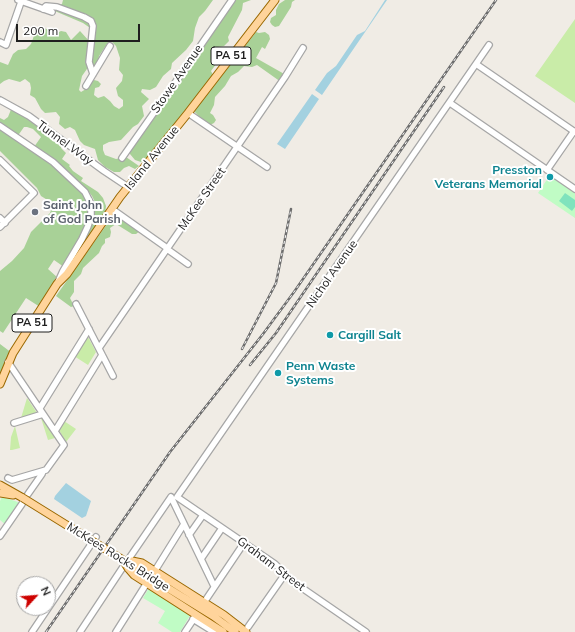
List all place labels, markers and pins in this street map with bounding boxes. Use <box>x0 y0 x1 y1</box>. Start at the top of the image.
place label: Presston Veterans Memorial <box>435 163 542 191</box>
marker: Presston Veterans Memorial <box>545 172 555 182</box>
place label: Saint John of God Parish <box>43 198 121 226</box>
marker: Saint John of God Parish <box>30 207 40 217</box>
place label: Cargill Salt <box>338 328 401 342</box>
marker: Cargill Salt <box>325 330 335 340</box>
place label: Penn Waste Systems <box>286 359 355 387</box>
marker: Penn Waste Systems <box>273 368 283 378</box>

